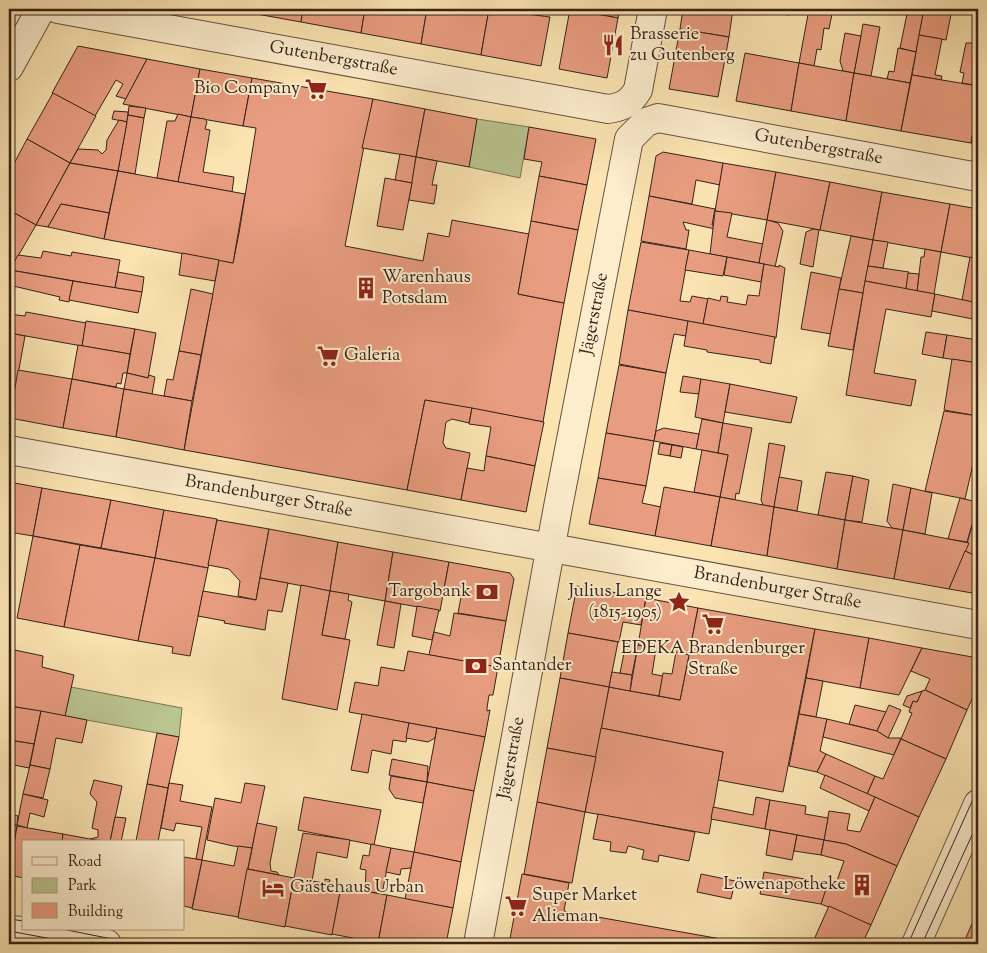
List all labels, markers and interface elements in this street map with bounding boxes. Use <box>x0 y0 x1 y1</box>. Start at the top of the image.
place label: Brasserie zu Gutenberg <box>630 22 735 69</box>
restaurant icon: Brasserie zu Gutenberg <box>600 32 626 58</box>
street label: Gutenbergstraße <box>267 35 400 84</box>
place label: Bio Company <box>194 76 300 102</box>
supermarket icon: Bio Company <box>303 76 329 102</box>
street label: Gutenbergstraße <box>752 123 885 172</box>
place label: Warenhaus Potsdam <box>382 265 471 312</box>
street label: Jägerstraße <box>574 270 616 358</box>
building icon: Warenhaus Potsdam <box>353 275 379 301</box>
supermarket icon: Galeria <box>315 343 341 369</box>
place label: Galeria <box>344 343 400 369</box>
street label: Brandenburger Straße <box>183 469 355 525</box>
street label: Brandenburger Straße <box>691 561 864 617</box>
place label: Targobank <box>388 579 471 605</box>
bank icon: Targobank <box>474 579 500 605</box>
place label: Julius Lange (1815-1905) <box>567 579 662 626</box>
place icon: Julius Lange (1815-1905) <box>666 589 692 615</box>
supermarket icon: EDEKA Brandenburger Straße <box>700 611 726 637</box>
place label: EDEKA Brandenburger Straße <box>621 636 805 683</box>
bank icon: Santander <box>463 653 489 679</box>
place label: Santander <box>492 653 572 679</box>
street label: Jägerstraße <box>492 715 532 802</box>
legend <box>22 840 185 930</box>
text: Road <box>68 852 102 873</box>
place label: Löwenapotheke <box>723 872 846 898</box>
building icon: Löwenapotheke <box>849 872 875 898</box>
hotel icon: Gästehaus Urban <box>260 875 286 901</box>
place label: Gästehaus Urban <box>290 875 425 901</box>
text: Park <box>68 876 97 897</box>
place label: Super Market Alieman <box>532 883 637 930</box>
supermarket icon: Super Market Alieman <box>503 893 529 919</box>
text: Building <box>68 902 123 923</box>

